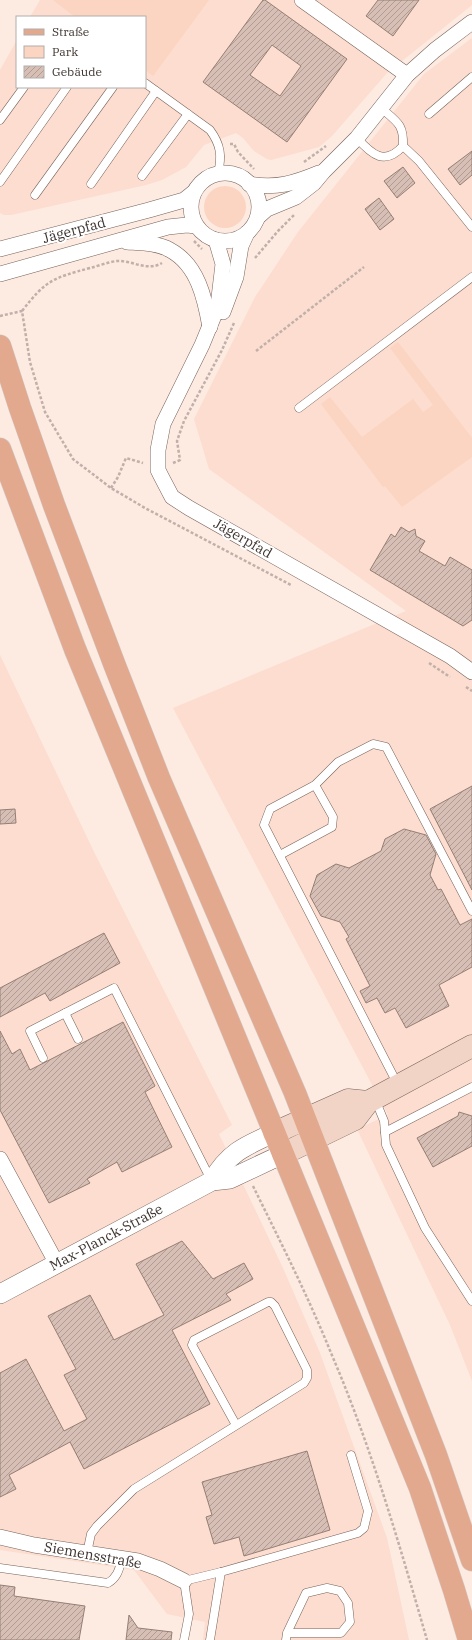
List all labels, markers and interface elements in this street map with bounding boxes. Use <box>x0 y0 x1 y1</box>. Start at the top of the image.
legend <box>16 16 146 88</box>
text: Straße <box>52 24 89 39</box>
text: Park <box>52 44 78 59</box>
text: Gebäude <box>52 64 102 79</box>
street label: Jägerpfad <box>40 213 108 247</box>
street label: Jägerpfad <box>210 514 276 562</box>
street label: Max-Planck-Straße <box>46 1200 166 1274</box>
street label: Siemensstraße <box>43 1538 143 1572</box>

